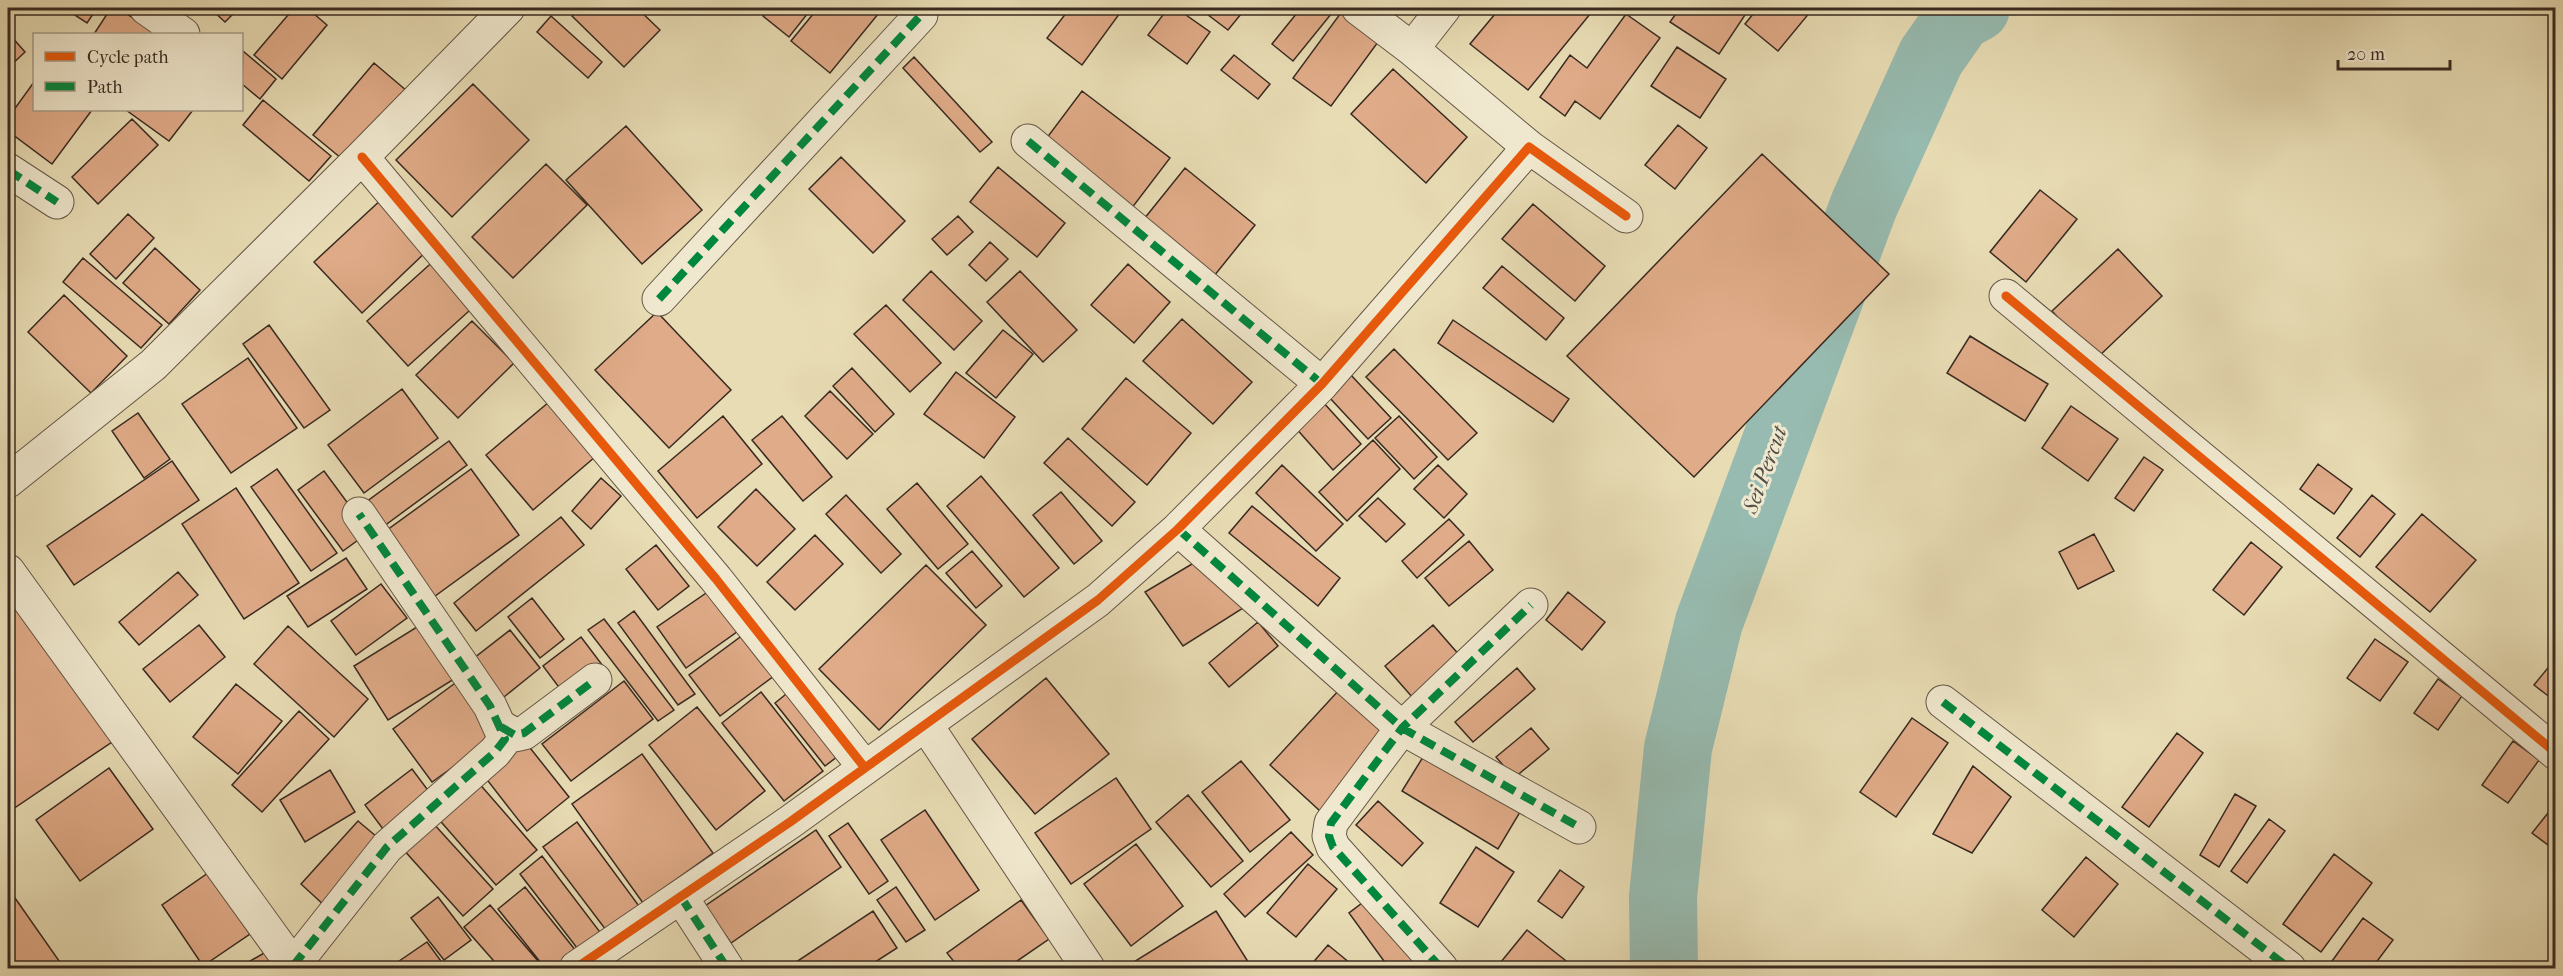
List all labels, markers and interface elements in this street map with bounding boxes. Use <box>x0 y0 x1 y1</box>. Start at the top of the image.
legend <box>33 33 243 111</box>
scale bar <box>2338 33 2450 71</box>
text: 20 m <box>2347 44 2385 65</box>
text: Cycle path <box>87 47 168 68</box>
text: Path <box>87 77 123 98</box>
water label: Sei Percut <box>1737 422 1793 518</box>

